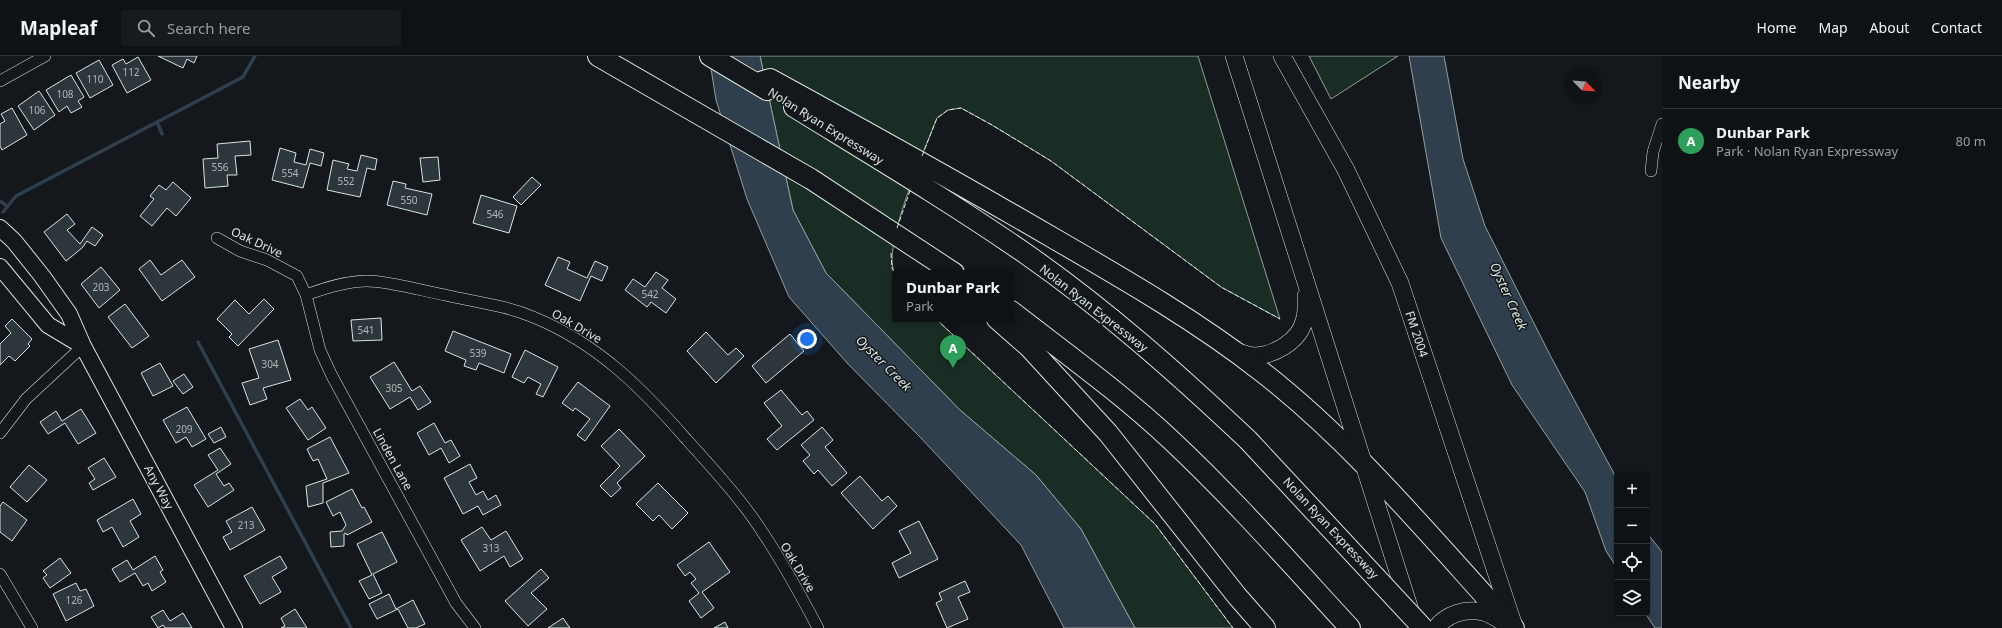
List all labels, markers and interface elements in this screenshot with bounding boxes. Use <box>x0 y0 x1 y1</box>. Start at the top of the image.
search box <box>121 10 401 46</box>
text: Mapleaf <box>20 15 97 41</box>
icon: search <box>135 17 157 39</box>
text: Search here <box>167 18 251 38</box>
text: Home <box>1757 18 1796 37</box>
text: Map <box>1818 18 1848 37</box>
text: About <box>1870 18 1909 37</box>
text: Contact <box>1931 18 1982 37</box>
house number: 112 <box>122 65 140 79</box>
north arrow <box>1566 68 1602 104</box>
text: Nearby <box>1678 71 1740 94</box>
house number: 110 <box>86 72 104 86</box>
street label: Nolan Ryan Expressway <box>765 83 888 169</box>
house number: 108 <box>56 87 74 101</box>
house number: 106 <box>28 103 46 117</box>
text: Dunbar Park <box>1716 122 1810 142</box>
text: A <box>1687 132 1696 150</box>
text: 80 m <box>1956 132 1986 150</box>
text: Park · Nolan Ryan Expressway <box>1716 142 1898 160</box>
house number: 556 <box>211 160 229 174</box>
house number: 554 <box>281 166 299 180</box>
house number: 552 <box>337 174 355 188</box>
house number: 550 <box>400 193 418 207</box>
house number: 546 <box>486 207 504 221</box>
street label: Oak Drive <box>228 223 286 261</box>
water label: Oyster Creek <box>1486 259 1532 333</box>
street label: Nolan Ryan Expressway <box>1036 260 1152 356</box>
popup <box>892 270 1014 322</box>
text: Dunbar Park <box>906 277 1000 297</box>
house number: 203 <box>92 280 110 294</box>
house number: 542 <box>641 287 659 301</box>
text: Park <box>906 297 934 315</box>
street label: Oak Drive <box>549 305 605 347</box>
street label: FM 2004 <box>1402 309 1432 359</box>
house number: 541 <box>357 323 375 337</box>
your location <box>797 329 817 349</box>
water label: Oyster Creek <box>852 331 916 395</box>
pin: A <box>940 335 966 368</box>
house number: 539 <box>469 346 487 360</box>
house number: 304 <box>261 357 279 371</box>
house number: 305 <box>385 381 403 395</box>
house number: 209 <box>175 422 193 436</box>
street label: Linden Lane <box>369 425 417 493</box>
street label: Any Way <box>140 462 178 513</box>
map controls <box>1614 472 1650 616</box>
button: + <box>1614 472 1650 508</box>
street label: Nolan Ryan Expressway <box>1279 473 1383 583</box>
button: − <box>1614 508 1650 544</box>
house number: 213 <box>237 518 255 532</box>
street label: Oak Drive <box>776 539 820 595</box>
house number: 313 <box>482 541 500 555</box>
button: locate <box>1614 544 1650 580</box>
button: layers <box>1614 580 1650 616</box>
house number: 126 <box>65 593 83 607</box>

